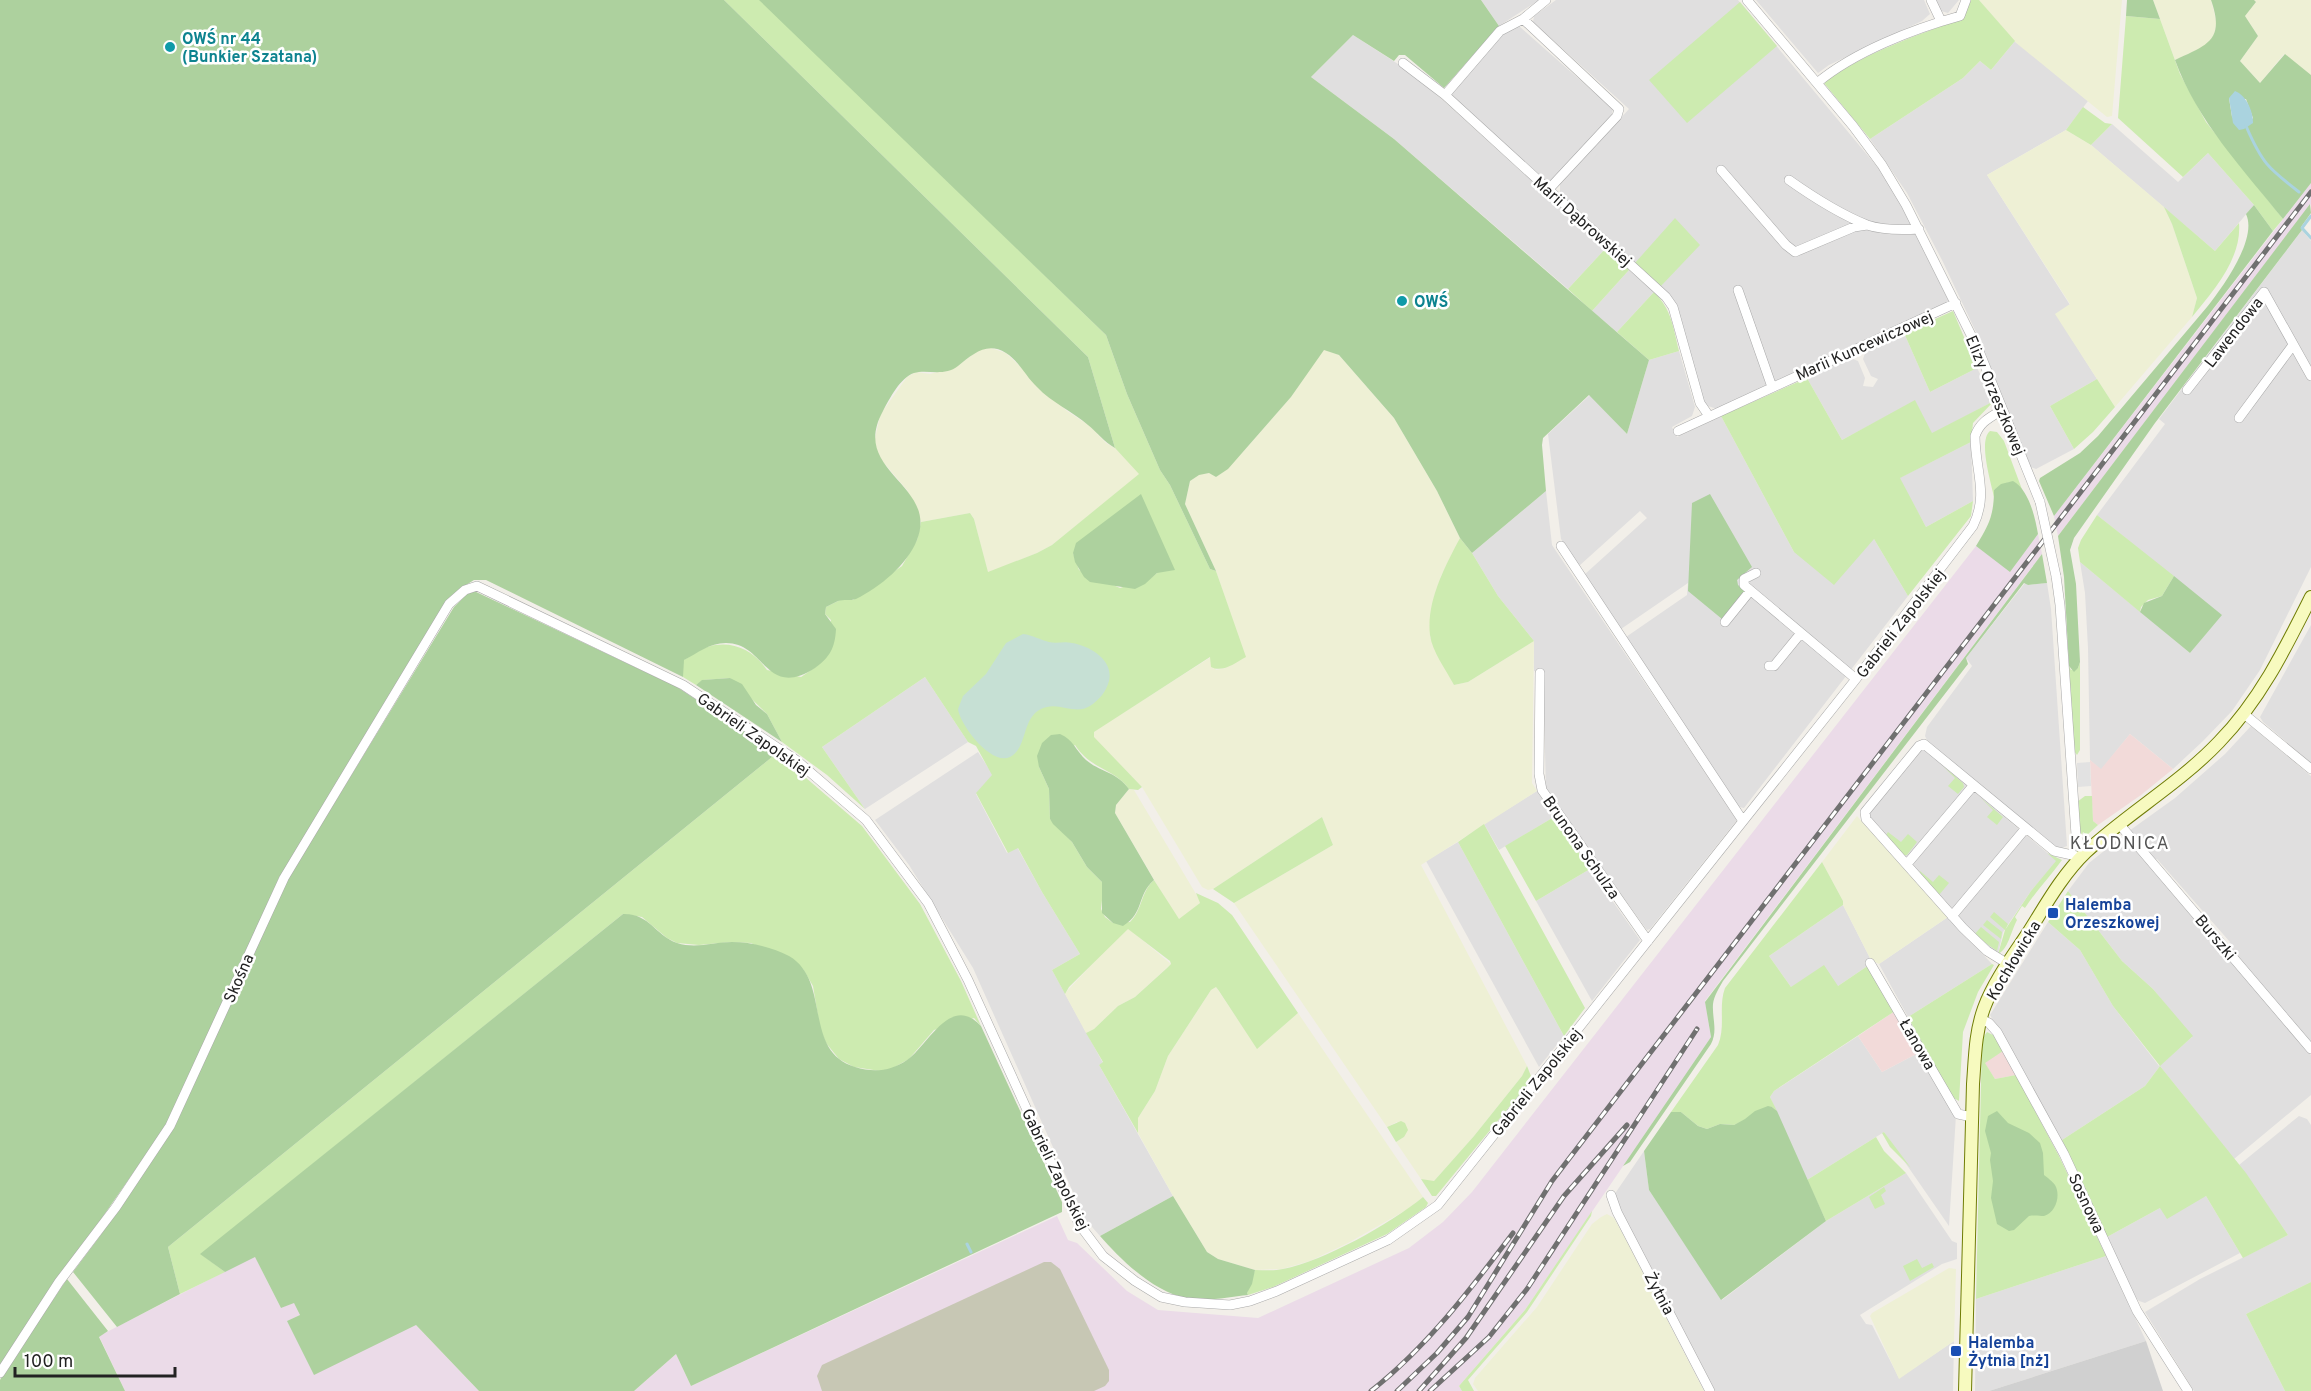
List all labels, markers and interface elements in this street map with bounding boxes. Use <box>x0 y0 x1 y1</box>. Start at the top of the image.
place label: OWŚ nr 44 (Bunkier Szatana) <box>182 28 317 68</box>
marker: OWŚ nr 44 (Bunkier Szatana) <box>163 40 177 54</box>
street label: Marii Dąbrowskiej <box>1528 173 1635 272</box>
place label: OWŚ <box>1414 291 1448 313</box>
marker: OWŚ <box>1395 294 1409 308</box>
street label: Lawendowa <box>2201 294 2268 372</box>
street label: Marii Kuncewiczowej <box>1793 308 1937 386</box>
street label: Elizy Orzeszkowej <box>1960 333 2028 459</box>
street label: Gabrieli Zapolskiej <box>1853 566 1951 683</box>
street label: Gabrieli Zapolskiej <box>693 689 813 782</box>
street label: Brunona Schulza <box>1537 793 1623 903</box>
district label: KŁODNICA <box>2070 833 2170 856</box>
place label: Halemba Orzeszkowej <box>2065 896 2160 934</box>
marker: Halemba Orzeszkowej <box>2046 906 2060 920</box>
street label: Burszki <box>2190 911 2239 965</box>
street label: Kochłowicka <box>1983 918 2046 1004</box>
street label: Skośna <box>220 951 259 1006</box>
street label: Łanowa <box>1894 1016 1939 1074</box>
street label: Gabrieli Zapolskiej <box>1488 1025 1587 1141</box>
street label: Gabrieli Zapolskiej <box>1016 1106 1092 1234</box>
street label: Sosnowa <box>2063 1171 2108 1237</box>
street label: Żytnia <box>1639 1269 1679 1319</box>
place label: Halemba Żytnia [nż] <box>1968 1334 2050 1372</box>
scale bar <box>15 1340 176 1378</box>
marker: Halemba Żytnia [nż] <box>1949 1344 1963 1358</box>
text: 100 m <box>24 1351 73 1374</box>

